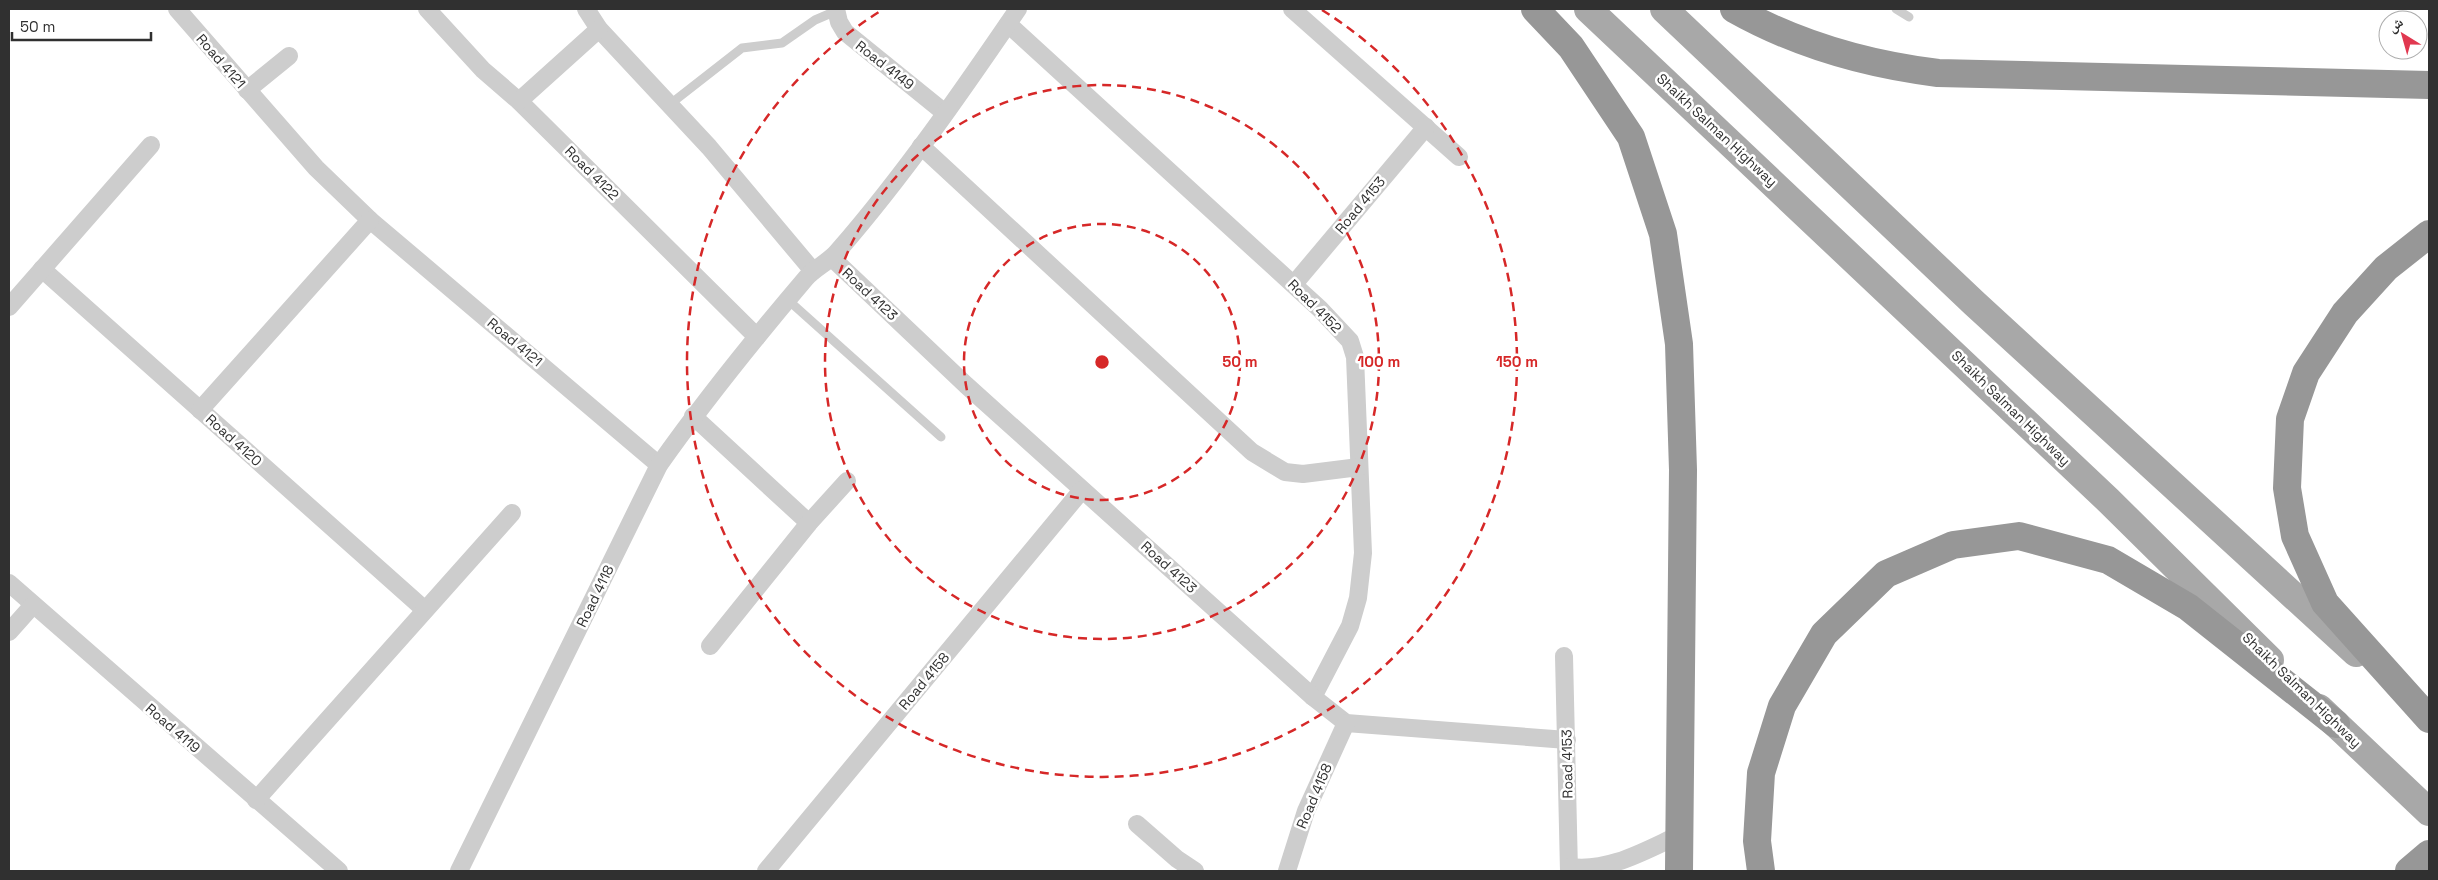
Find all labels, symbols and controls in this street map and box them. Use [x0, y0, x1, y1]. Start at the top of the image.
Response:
scale bar [12, 10, 151, 42]
north arrow [2378, 10, 2428, 60]
text: ش [2384, 13, 2407, 36]
text: 50 m [20, 17, 55, 36]
street label: Road 4121 [192, 30, 250, 92]
street label: Road 4149 [852, 36, 918, 94]
street label: Shaikh Salman Highway [1653, 69, 1781, 191]
street label: Road 4122 [561, 142, 623, 204]
street label: Road 4153 [1331, 173, 1389, 237]
street label: Road 4123 [839, 264, 901, 324]
street label: Road 4152 [1284, 275, 1346, 337]
street label: Road 4121 [484, 314, 546, 370]
street label: Shaikh Salman Highway [1948, 347, 2074, 469]
text: 50 m [1222, 352, 1258, 371]
text: 100 m [1358, 352, 1400, 371]
text: 150 m [1496, 352, 1538, 371]
centre of rings [1093, 353, 1111, 371]
street label: Road 4120 [202, 410, 266, 470]
street label: Road 4123 [1137, 537, 1201, 597]
street label: Road 4118 [572, 562, 618, 630]
street label: Shaikh Salman Highway [2239, 629, 2365, 751]
street label: Road 4158 [895, 648, 953, 713]
street label: Road 4119 [142, 699, 204, 757]
street label: Road 4153 [1557, 729, 1577, 799]
street label: Road 4158 [1292, 760, 1336, 831]

